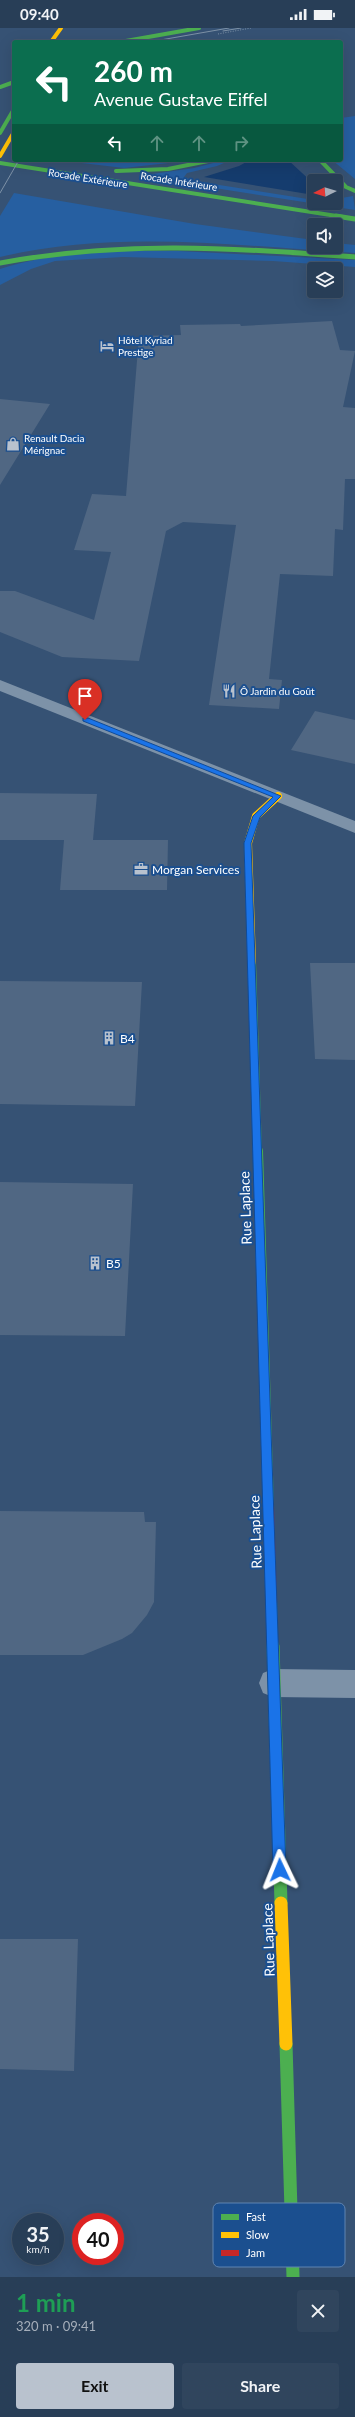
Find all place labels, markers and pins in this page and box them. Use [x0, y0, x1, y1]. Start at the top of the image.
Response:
place label: Hôtel Kyriad Prestige [118, 334, 173, 358]
hotel icon: Hôtel Kyriad Prestige [99, 338, 115, 354]
place label: Renault Dacia Mérignac [24, 432, 84, 456]
shop icon: Renault Dacia Mérignac [5, 436, 21, 452]
pin [68, 679, 102, 720]
restaurant icon: Ô Jardin du Goût [221, 683, 237, 699]
place label: Ô Jardin du Goût [240, 685, 315, 697]
office icon: Morgan Services [133, 861, 149, 877]
place label: Morgan Services [152, 862, 239, 877]
building icon: B4 [101, 1030, 117, 1046]
place label: B4 [120, 1031, 135, 1046]
building icon: B5 [87, 1255, 103, 1271]
place label: B5 [106, 1256, 121, 1271]

